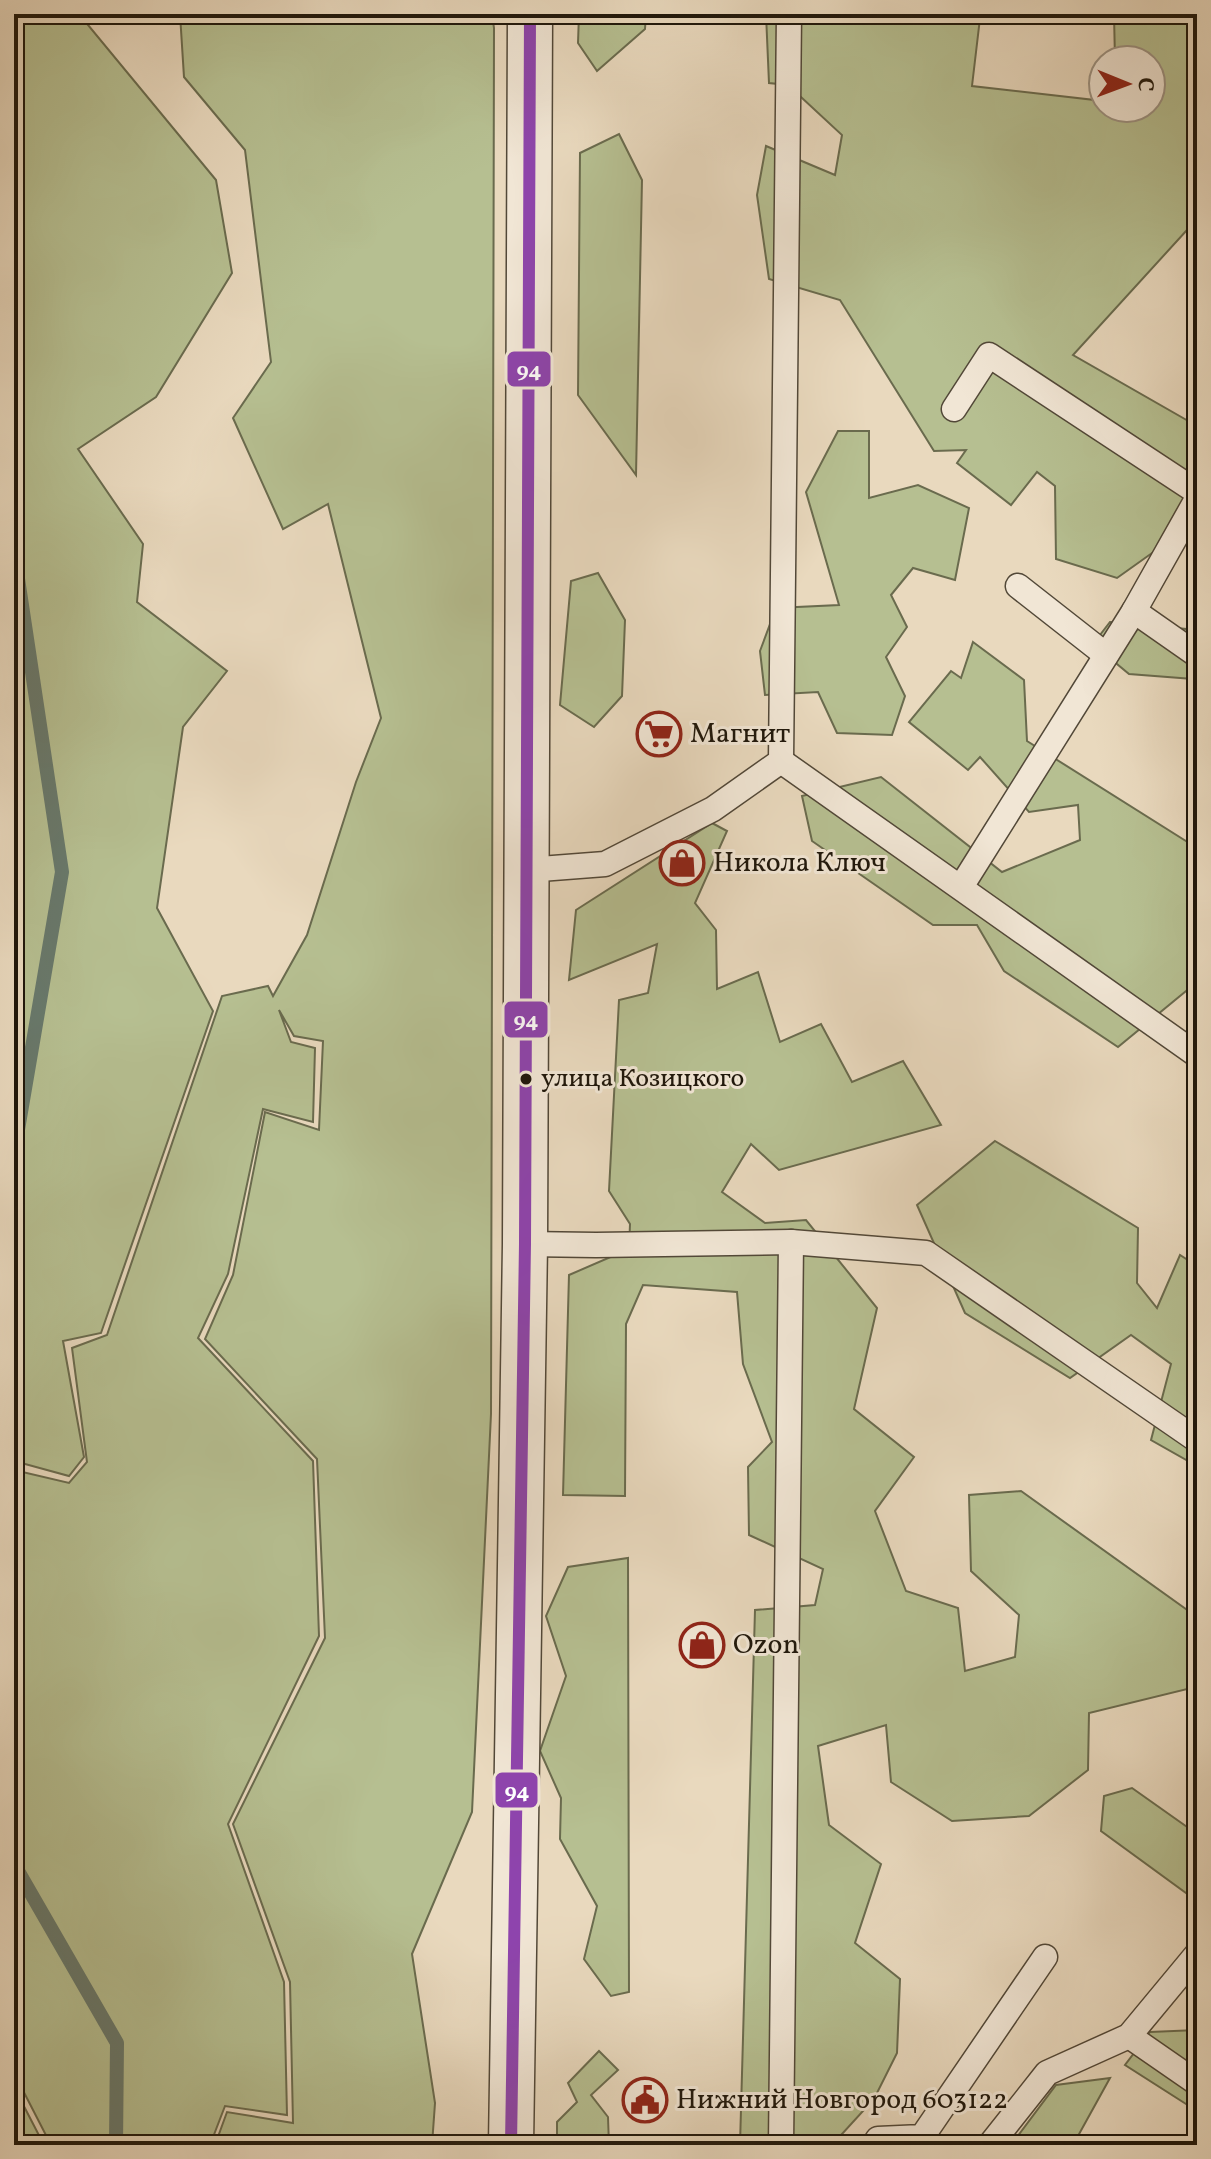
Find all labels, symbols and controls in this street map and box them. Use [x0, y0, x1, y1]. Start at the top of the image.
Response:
north arrow [1087, 44, 1167, 124]
text: С [1129, 77, 1160, 92]
line badge: 94 [506, 350, 552, 388]
text: 94 [516, 356, 542, 387]
supermarket icon: Магнит [635, 710, 683, 758]
place label: Магнит [690, 715, 790, 754]
shop icon: Никола Ключ [658, 839, 706, 887]
place label: Никола Ключ [713, 844, 886, 883]
line badge: 94 [503, 1000, 549, 1039]
text: 94 [513, 1006, 539, 1037]
place label: улица Козицкого [541, 1061, 744, 1097]
marker: улица Козицкого [518, 1071, 534, 1087]
shop icon: Ozon [678, 1621, 726, 1669]
place label: Ozon [733, 1626, 799, 1665]
line badge: 94 [494, 1771, 539, 1809]
text: 94 [504, 1777, 530, 1808]
public building icon: Нижний Новгород 603122 [621, 2076, 669, 2124]
place label: Нижний Новгород 603122 [676, 2081, 1008, 2120]

